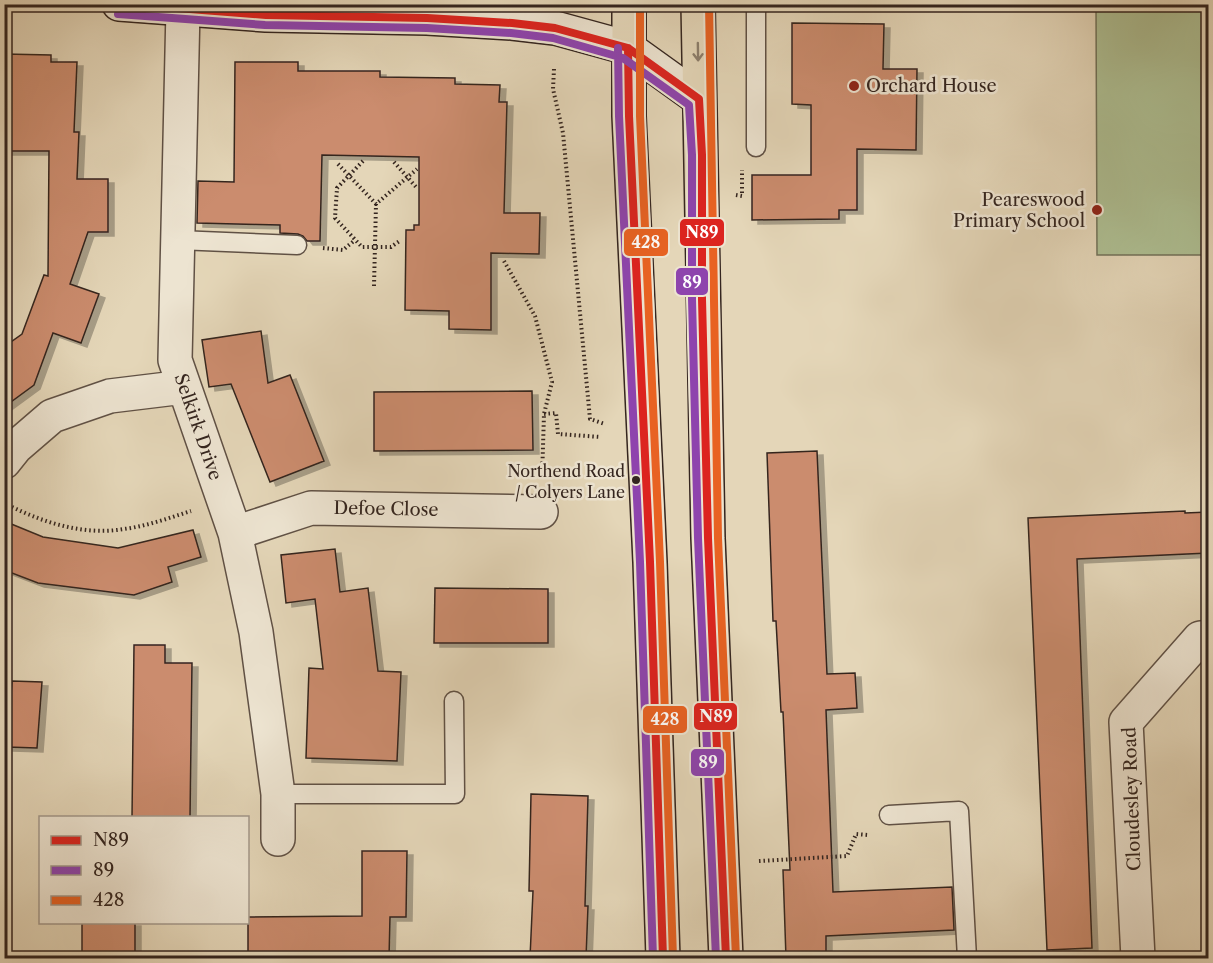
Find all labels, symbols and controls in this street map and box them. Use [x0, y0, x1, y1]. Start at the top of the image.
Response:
one-way arrow [692, 41, 704, 61]
place label: Orchard House [866, 75, 997, 97]
marker: Orchard House [847, 79, 861, 93]
place label: Peareswood Primary School [953, 189, 1085, 232]
marker: Peareswood Primary School [1090, 203, 1104, 217]
line badge: N89 [679, 218, 725, 247]
text: N89 [685, 222, 719, 242]
line badge: 428 [623, 228, 669, 257]
text: 428 [632, 232, 661, 252]
line badge: 89 [675, 267, 709, 296]
text: 89 [682, 272, 702, 292]
street label: Selkirk Drive [169, 371, 227, 483]
place label: Northend Road / Colyers Lane [507, 461, 625, 502]
marker: Northend Road / Colyers Lane [630, 474, 642, 486]
street label: Defoe Close [333, 497, 439, 521]
line badge: N89 [693, 702, 738, 731]
line badge: 428 [642, 705, 688, 734]
text: N89 [699, 706, 733, 726]
text: 428 [651, 709, 680, 729]
street label: Cloudesley Road [1118, 727, 1146, 871]
line badge: 89 [690, 748, 725, 777]
text: 89 [698, 752, 718, 772]
legend [39, 816, 249, 924]
text: N89 [93, 829, 129, 851]
text: 89 [93, 859, 114, 881]
text: 428 [93, 889, 124, 911]

